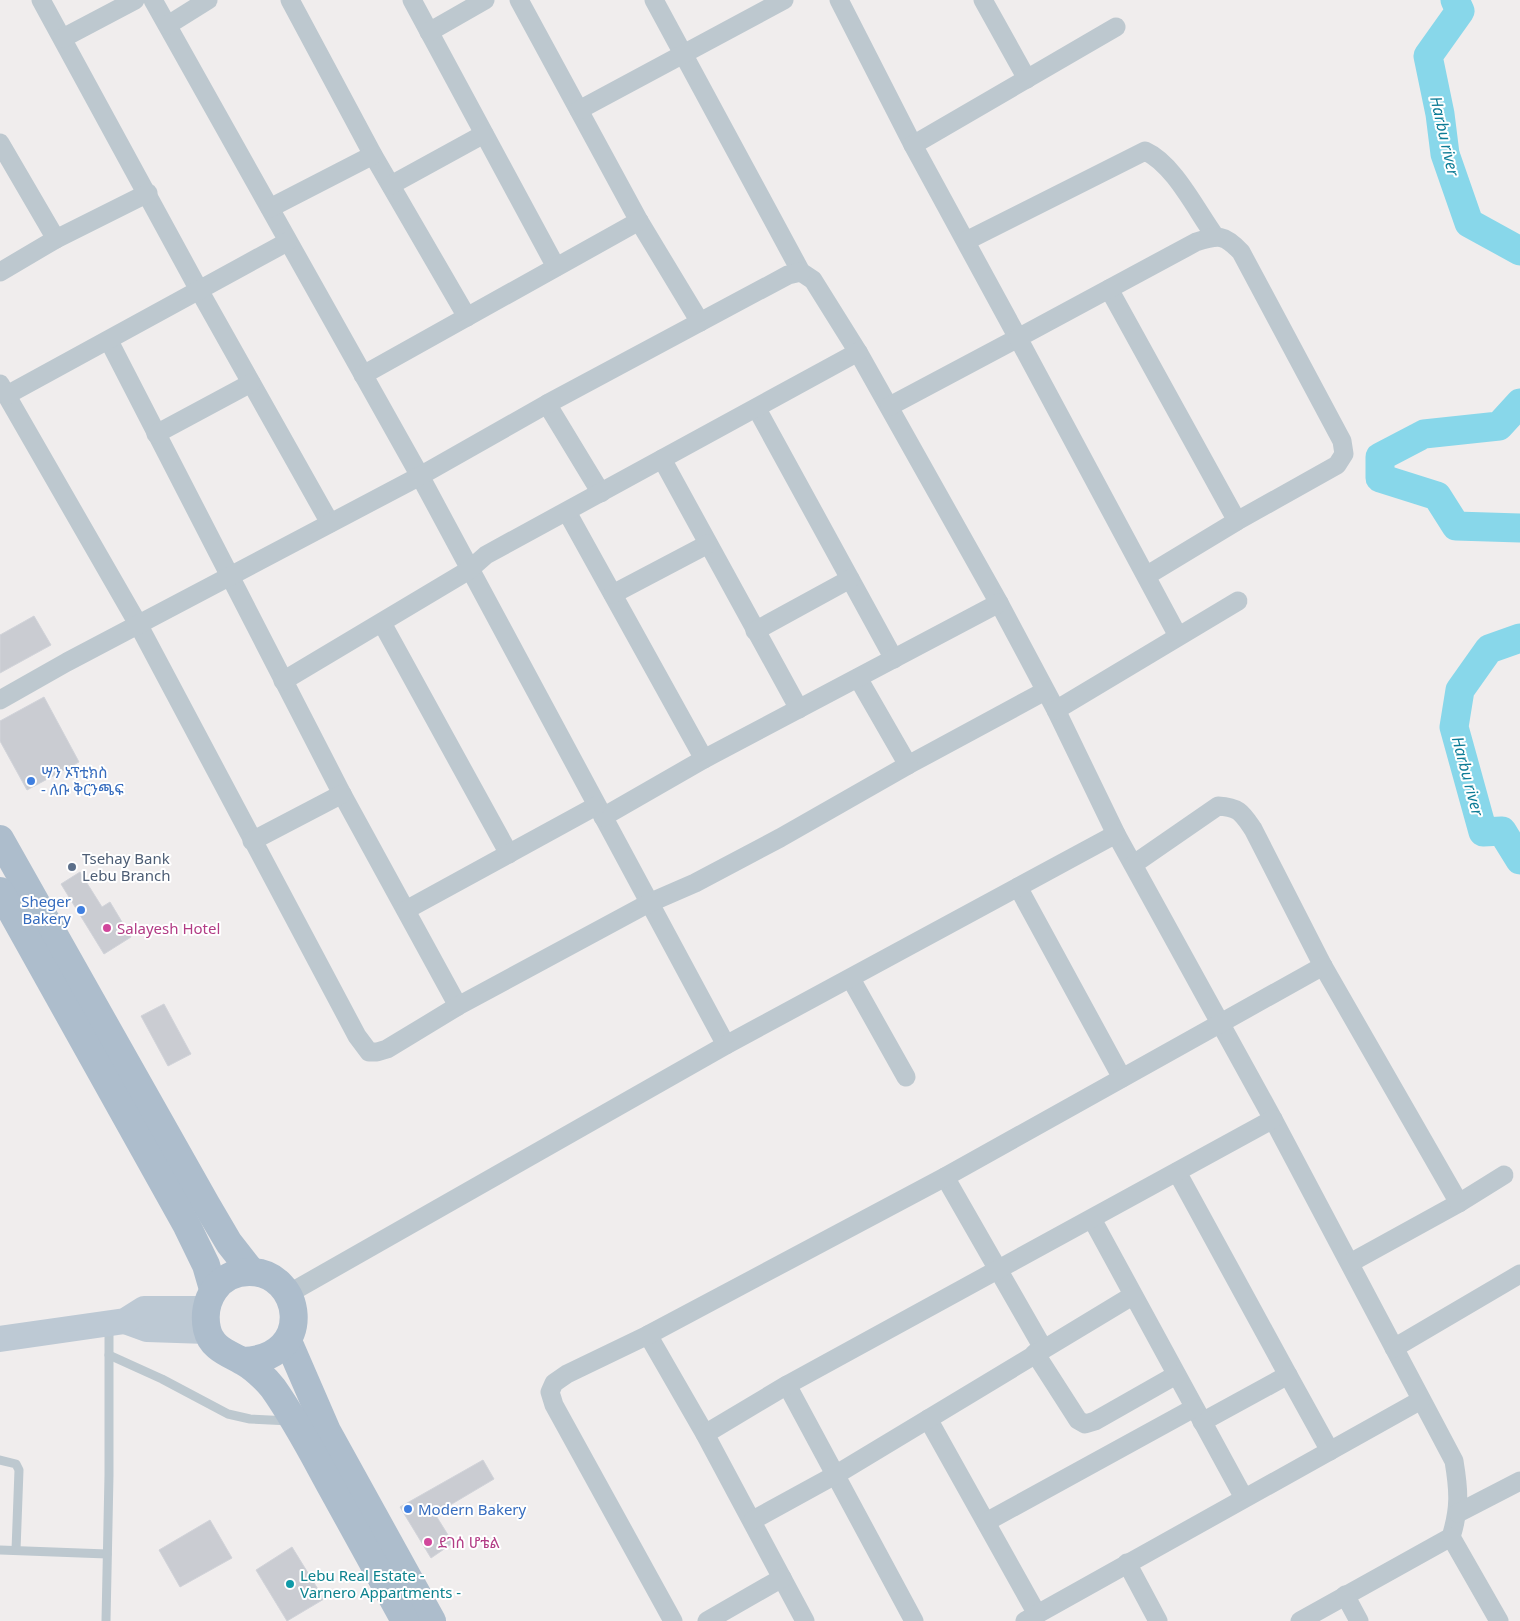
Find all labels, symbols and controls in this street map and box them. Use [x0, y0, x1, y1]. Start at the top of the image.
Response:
water label: Harbu river [1425, 94, 1465, 179]
water label: Harbu river [1447, 734, 1489, 819]
place label: ሣን ኦፕቲክስ - ለቡ ቅርንጫፍ [41, 762, 124, 799]
marker: ሣን ኦፕቲክስ - ለቡ ቅርንጫፍ [25, 775, 37, 787]
place label: Tsehay Bank Lebu Branch [82, 848, 171, 885]
marker: Tsehay Bank Lebu Branch [66, 861, 78, 873]
place label: Sheger Bakery [21, 891, 71, 928]
marker: Sheger Bakery [75, 904, 87, 916]
place label: Salayesh Hotel [117, 918, 220, 938]
marker: Salayesh Hotel [101, 922, 113, 934]
place label: Modern Bakery [418, 1499, 527, 1519]
marker: Modern Bakery [402, 1503, 414, 1515]
place label: ደገሰ ሆቴል [438, 1532, 500, 1552]
marker: ደገሰ ሆቴል [422, 1536, 434, 1548]
place label: Lebu Real Estate - Varnero Appartments - [300, 1565, 461, 1602]
marker: Lebu Real Estate - Varnero Appartments - [284, 1578, 296, 1590]

